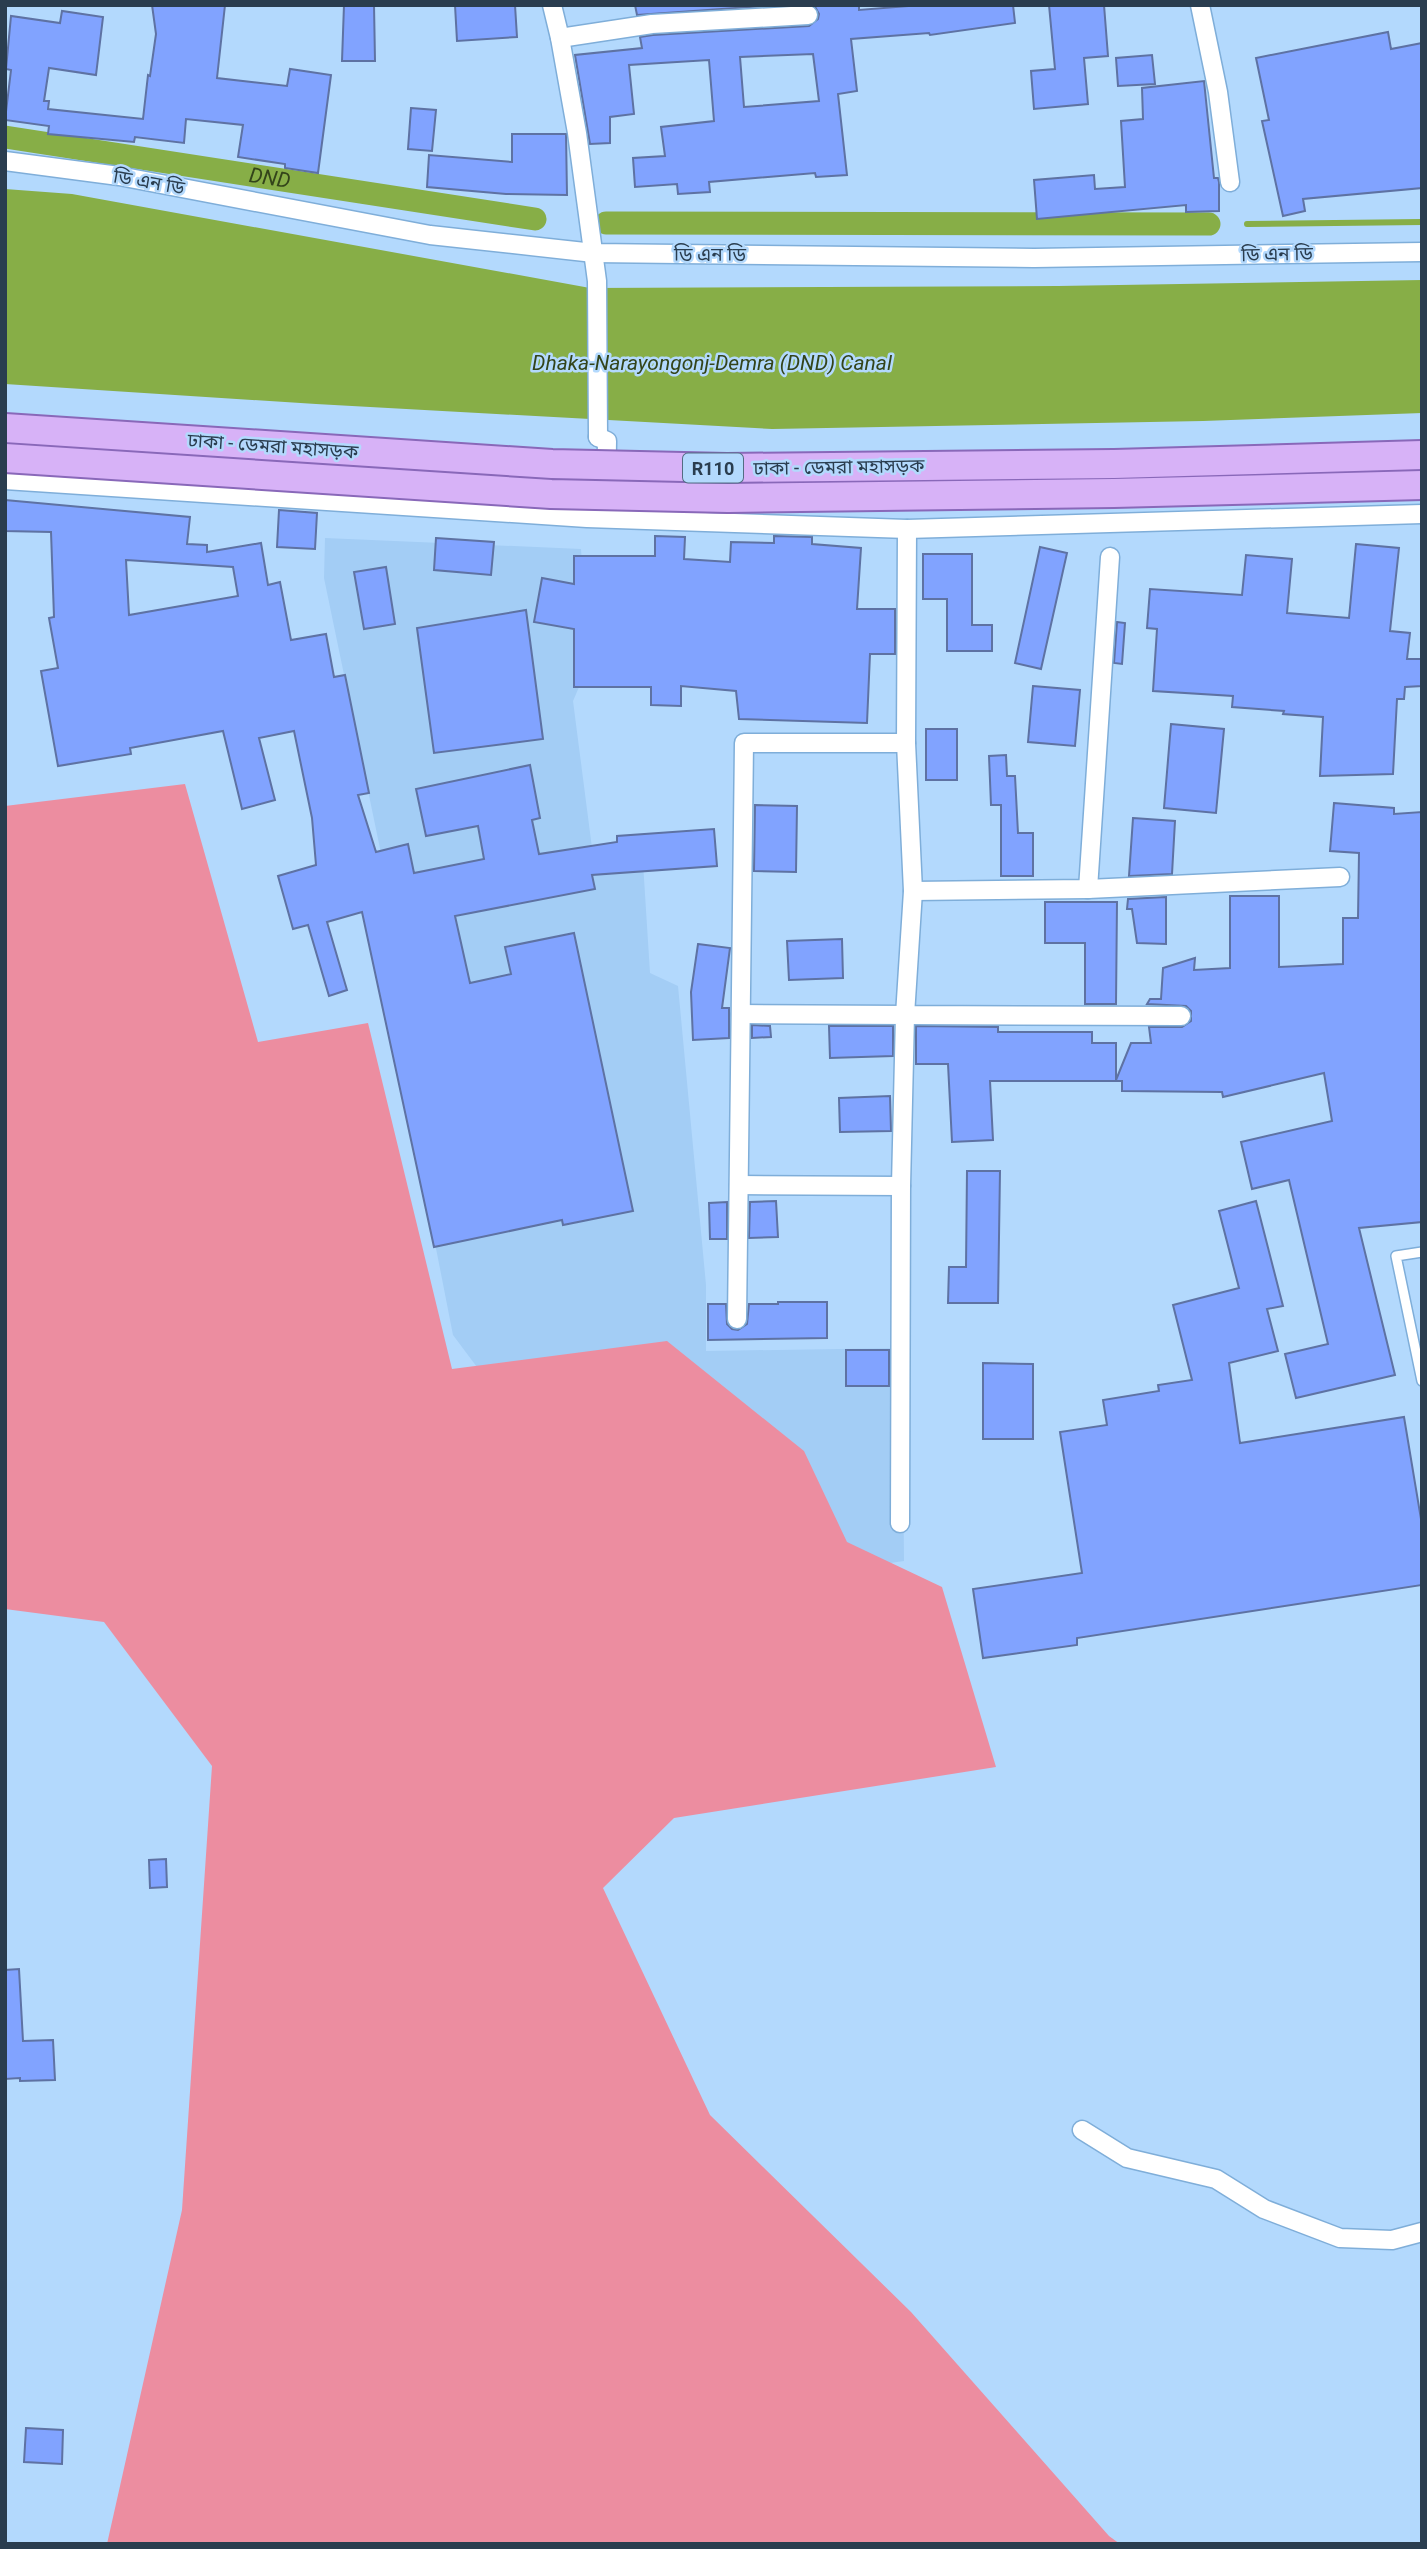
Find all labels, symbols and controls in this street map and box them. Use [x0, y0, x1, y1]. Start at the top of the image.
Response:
water label: DND [248, 163, 292, 193]
street label: ডি এন ডি [111, 164, 187, 200]
street label: ডি এন ডি [1240, 242, 1314, 266]
street label: ডি এন ডি [673, 243, 746, 266]
water label: Dhaka-Narayongonj-Demra (DND) Canal [532, 351, 893, 375]
street label: ঢাকা - ডেমরা মহাসড়ক [186, 428, 360, 463]
road number: R110 [683, 454, 743, 482]
street label: ঢাকা - ডেমরা মহাসড়ক [752, 454, 925, 480]

